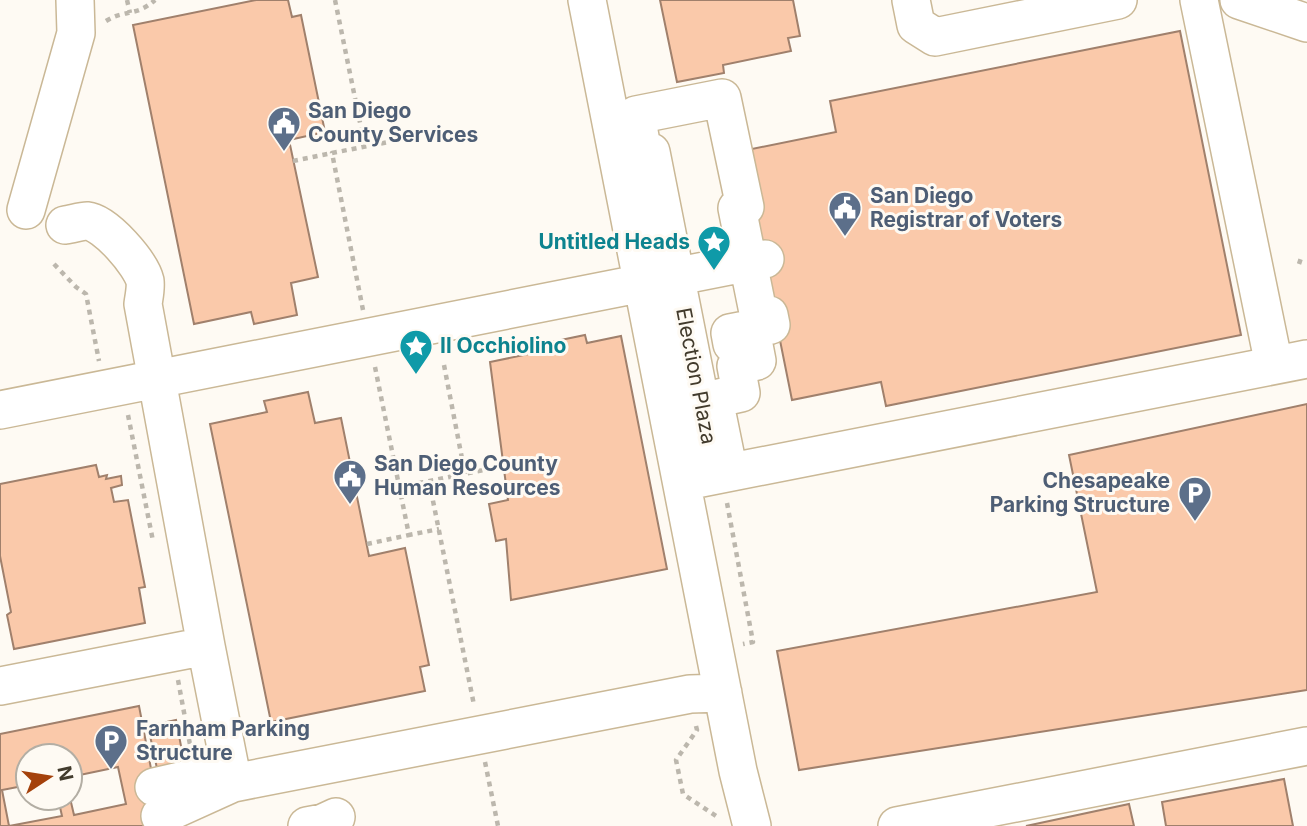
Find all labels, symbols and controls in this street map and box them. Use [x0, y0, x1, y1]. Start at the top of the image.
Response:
place label: San Diego County Services [308, 98, 478, 147]
public building icon: San Diego County Services [265, 104, 303, 153]
place label: San Diego Registrar of Voters [870, 183, 1062, 232]
public building icon: San Diego Registrar of Voters [826, 189, 864, 238]
place icon: Untitled Heads [695, 223, 733, 272]
place label: Untitled Heads [538, 229, 690, 254]
street label: Election Plaza [671, 306, 722, 446]
place icon: Il Occhiolino [397, 327, 435, 376]
place label: Il Occhiolino [440, 333, 567, 358]
place label: San Diego County Human Resources [374, 451, 561, 500]
public building icon: San Diego County Human Resources [331, 457, 369, 506]
place label: Chesapeake Parking Structure [990, 468, 1170, 517]
parking icon: Chesapeake Parking Structure [1176, 474, 1214, 523]
place label: Farnham Parking Structure [136, 716, 310, 765]
parking icon: Farnham Parking Structure [92, 722, 130, 771]
north arrow [14, 742, 84, 812]
text: N [52, 764, 78, 783]

